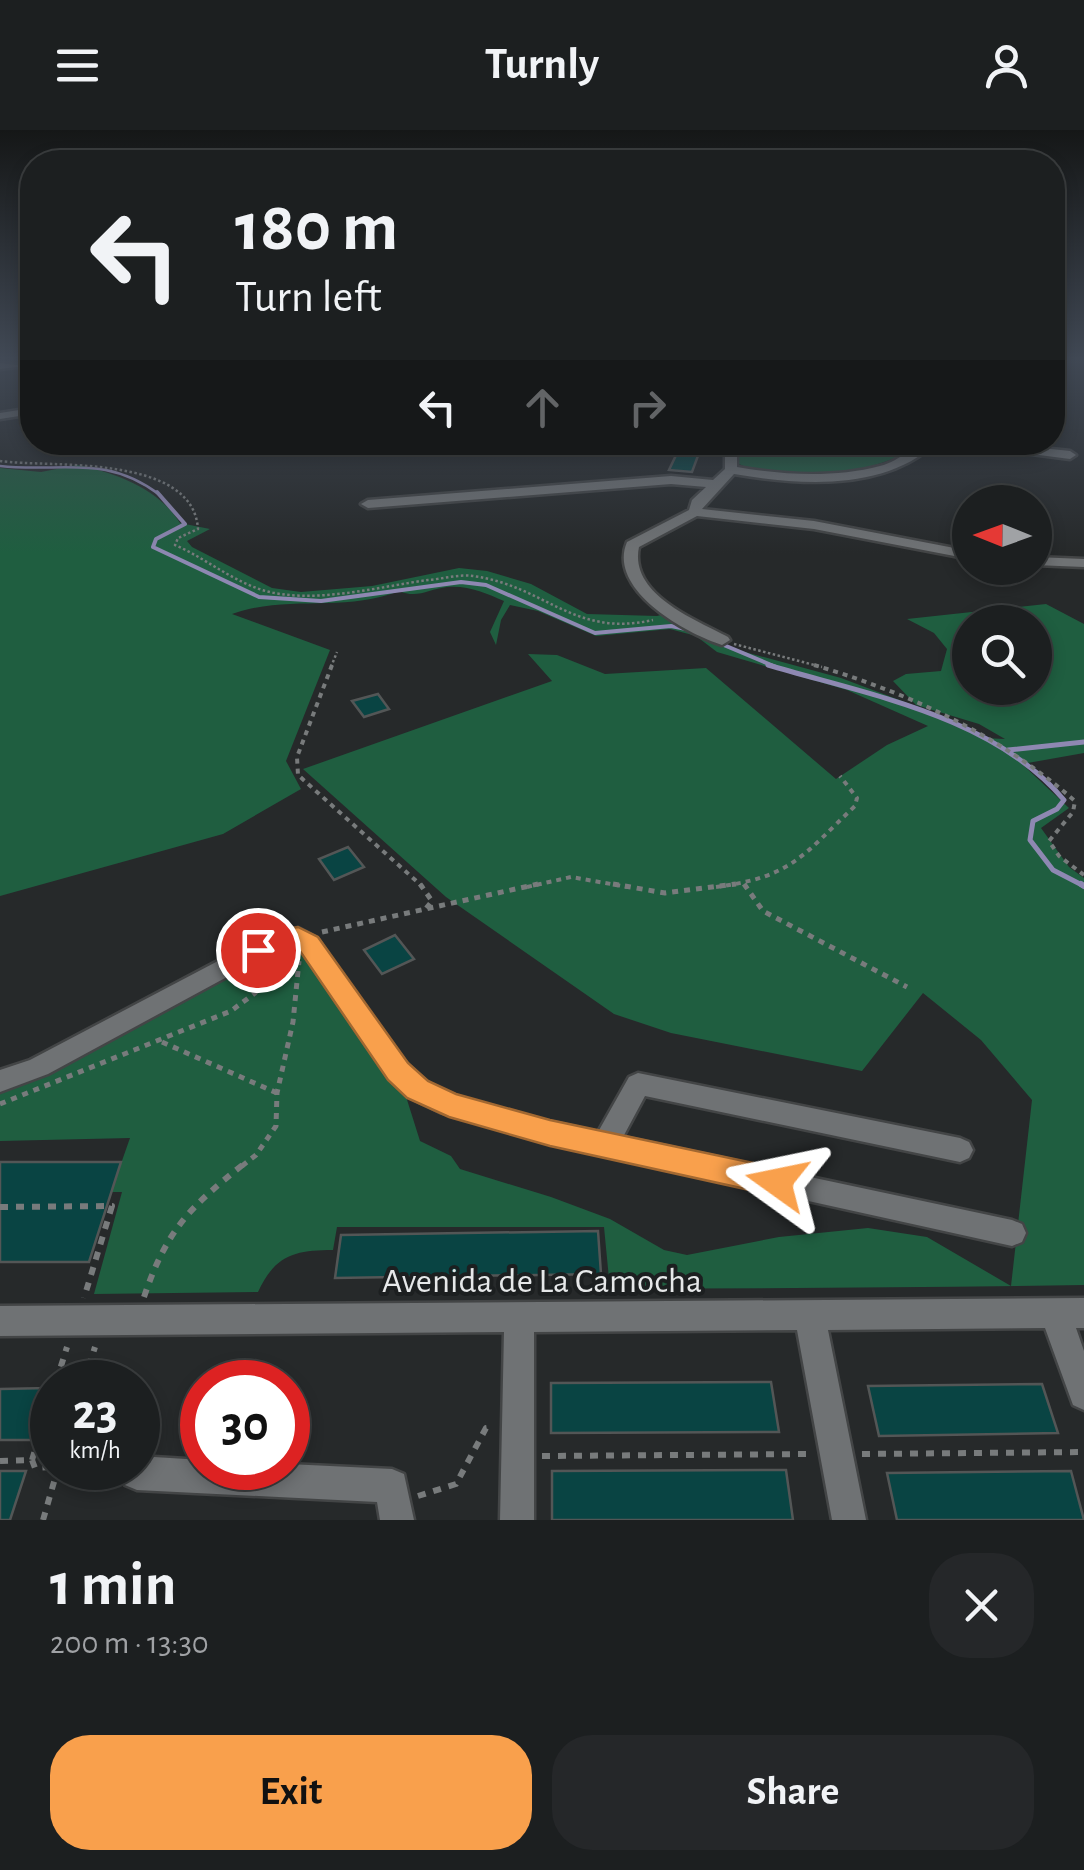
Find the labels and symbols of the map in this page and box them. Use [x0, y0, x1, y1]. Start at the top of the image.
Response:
north arrow [952, 485, 1052, 585]
pin [216, 908, 301, 993]
position arrow [725, 1130, 829, 1234]
street label: Avenida de La Camocha [382, 1264, 702, 1299]
speed limit sign: 30 [180, 1360, 310, 1490]

